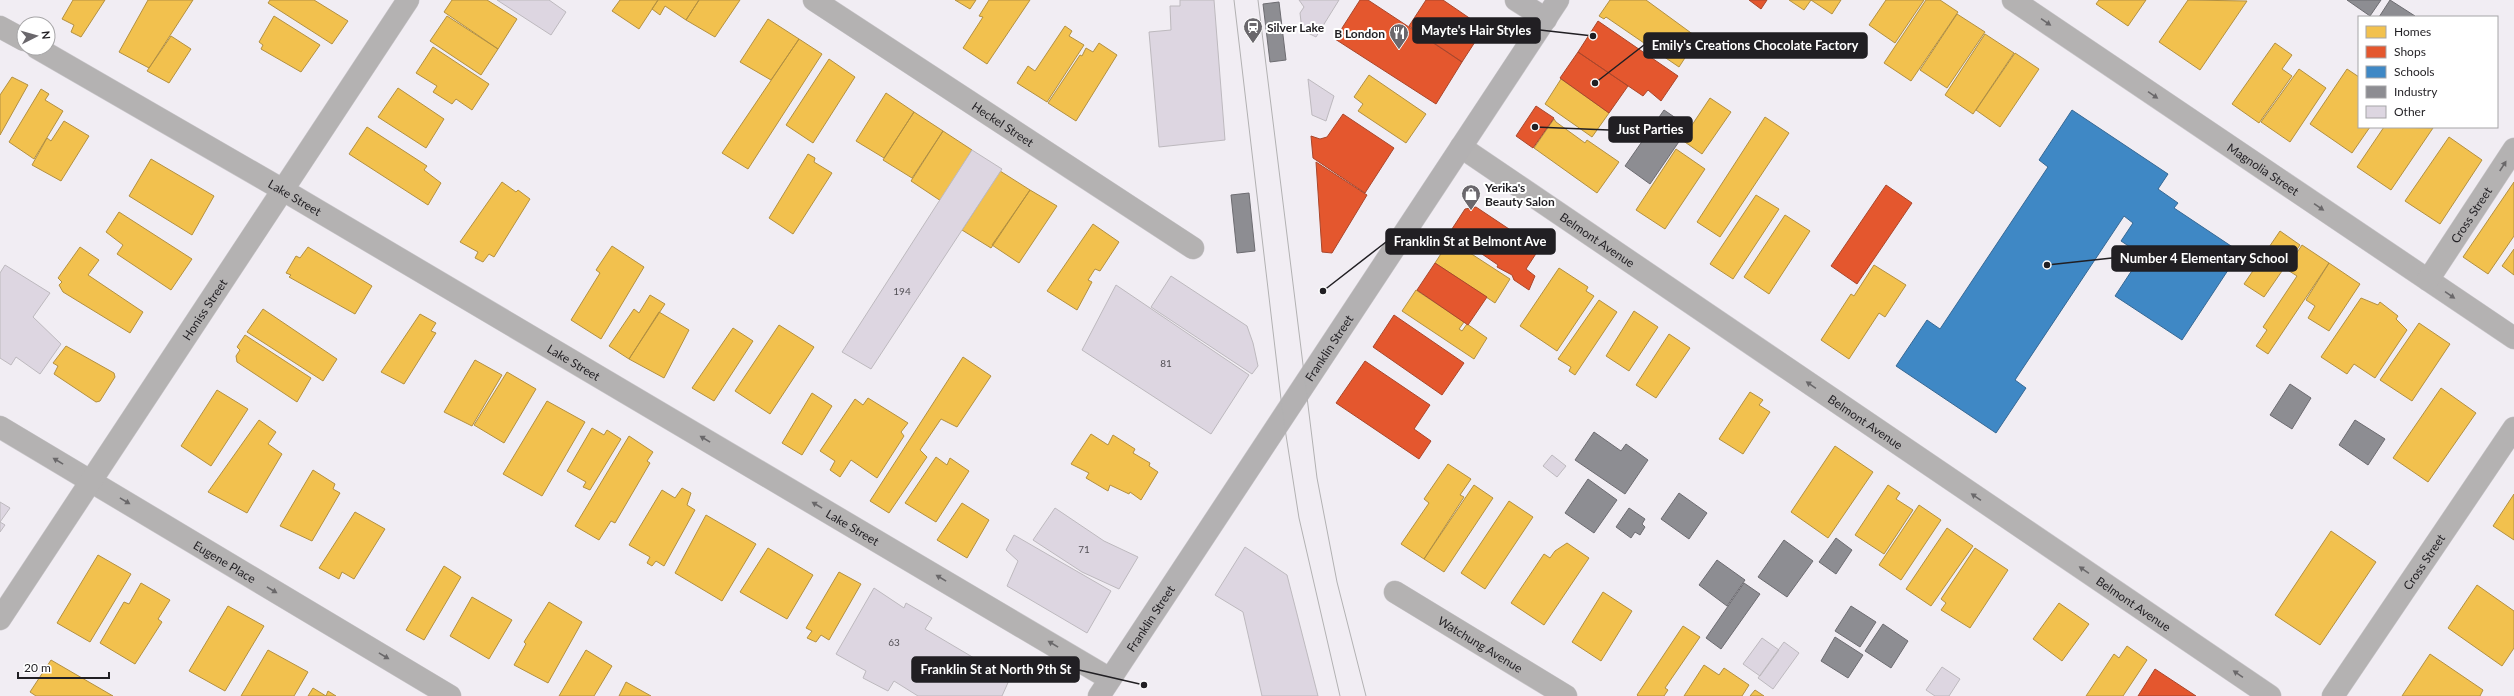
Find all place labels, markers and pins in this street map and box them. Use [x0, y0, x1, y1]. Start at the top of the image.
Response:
station icon: Silver Lake [1242, 16, 1264, 44]
callout: Mayte's Hair Styles [1413, 18, 1540, 43]
place label: Silver Lake [1267, 20, 1325, 35]
restaurant icon: B London [1388, 22, 1410, 50]
place label: B London [1334, 26, 1385, 41]
callout: Emily's Creations Chocolate Factory [1644, 33, 1867, 58]
callout: Just Parties [1609, 117, 1692, 142]
place label: Yerika's Beauty Salon [1484, 180, 1555, 209]
shop icon: Yerika's Beauty Salon [1460, 183, 1482, 211]
callout: Franklin St at Belmont Ave [1386, 229, 1555, 254]
callout: Number 4 Elementary School [2112, 246, 2297, 271]
callout: Franklin St at North 9th St [912, 657, 1079, 682]

